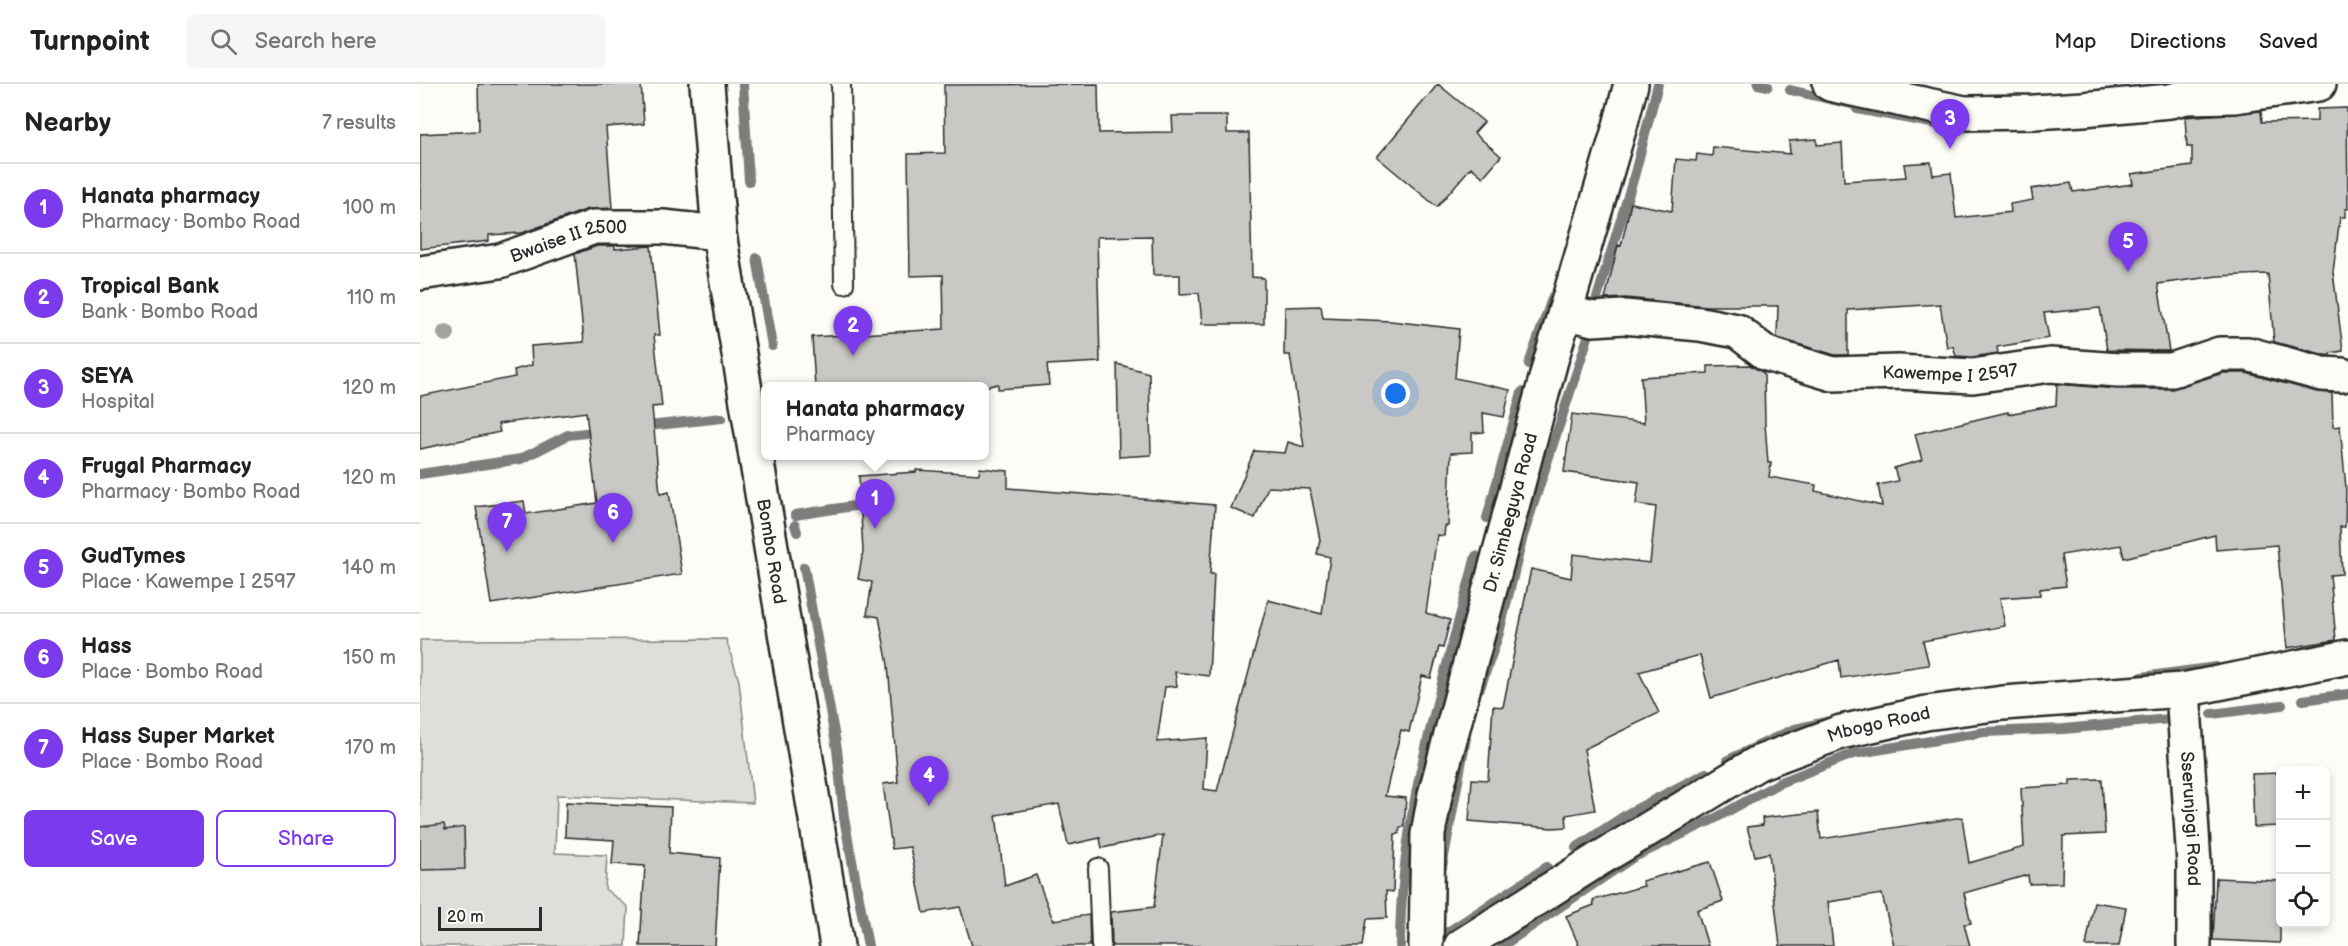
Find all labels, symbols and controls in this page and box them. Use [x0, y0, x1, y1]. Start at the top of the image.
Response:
search box [186, 14, 606, 68]
text: Turnpoint [30, 25, 150, 58]
icon: search [207, 25, 240, 58]
text: Search here [255, 28, 377, 55]
text: Map [2054, 29, 2097, 54]
text: Directions [2130, 29, 2226, 54]
text: Saved [2259, 29, 2318, 54]
pin: 3 [1930, 100, 1970, 149]
text: Nearby [24, 108, 111, 139]
text: 7 results [322, 111, 396, 135]
text: Hanata pharmacy [81, 183, 260, 210]
text: 1 [39, 196, 48, 220]
text: 100 m [343, 196, 396, 220]
text: Pharmacy · Bombo Road [81, 210, 300, 234]
street label: Bwaise II 2500 [507, 217, 627, 267]
pin: 5 [2108, 222, 2148, 272]
text: Tropical Bank [81, 273, 219, 300]
text: 2 [38, 286, 49, 310]
text: 110 m [347, 286, 396, 310]
text: Bank · Bombo Road [81, 300, 258, 324]
pin: 2 [834, 306, 872, 356]
street label: Kawempe I 2597 [1882, 360, 2019, 387]
text: SEYA [81, 363, 133, 390]
text: 3 [38, 376, 49, 400]
text: 120 m [343, 376, 396, 400]
your location [1381, 379, 1410, 408]
popup [761, 382, 989, 460]
text: Hospital [81, 390, 154, 414]
text: Hanata pharmacy [786, 396, 964, 423]
text: Pharmacy [786, 423, 875, 447]
street label: Dr. Simbeguya Road [1479, 431, 1542, 595]
text: Frugal Pharmacy [81, 453, 251, 480]
text: 4 [38, 466, 49, 490]
text: 120 m [343, 466, 396, 490]
text: Pharmacy · Bombo Road [81, 480, 300, 504]
pin: 1 [856, 480, 894, 529]
pin: 6 [594, 494, 632, 543]
street label: Bombo Road [752, 497, 790, 606]
pin: 7 [488, 502, 526, 552]
text: GudTymes [81, 543, 186, 570]
text: 5 [38, 556, 49, 580]
text: 140 m [342, 556, 396, 580]
text: Place · Kawempe I 2597 [81, 570, 296, 594]
text: Hass [81, 633, 132, 660]
text: 6 [37, 646, 50, 670]
text: 150 m [343, 646, 396, 670]
text: Place · Bombo Road [81, 660, 263, 684]
street label: Mbogo Road [1824, 702, 1932, 747]
text: Hass Super Market [81, 723, 275, 750]
text: 7 [38, 736, 49, 760]
text: 170 m [345, 736, 396, 760]
text: Place · Bombo Road [81, 750, 263, 774]
street label: Sserunjogi Road [2176, 751, 2204, 886]
pin: 4 [910, 756, 948, 806]
map controls [2276, 766, 2330, 928]
button: + [2276, 766, 2330, 820]
button: Save [24, 810, 204, 867]
button: Share [216, 810, 396, 867]
button: − [2276, 820, 2330, 874]
button: locate [2276, 874, 2330, 928]
scale bar [438, 904, 542, 932]
text: 20 m [447, 908, 483, 927]

